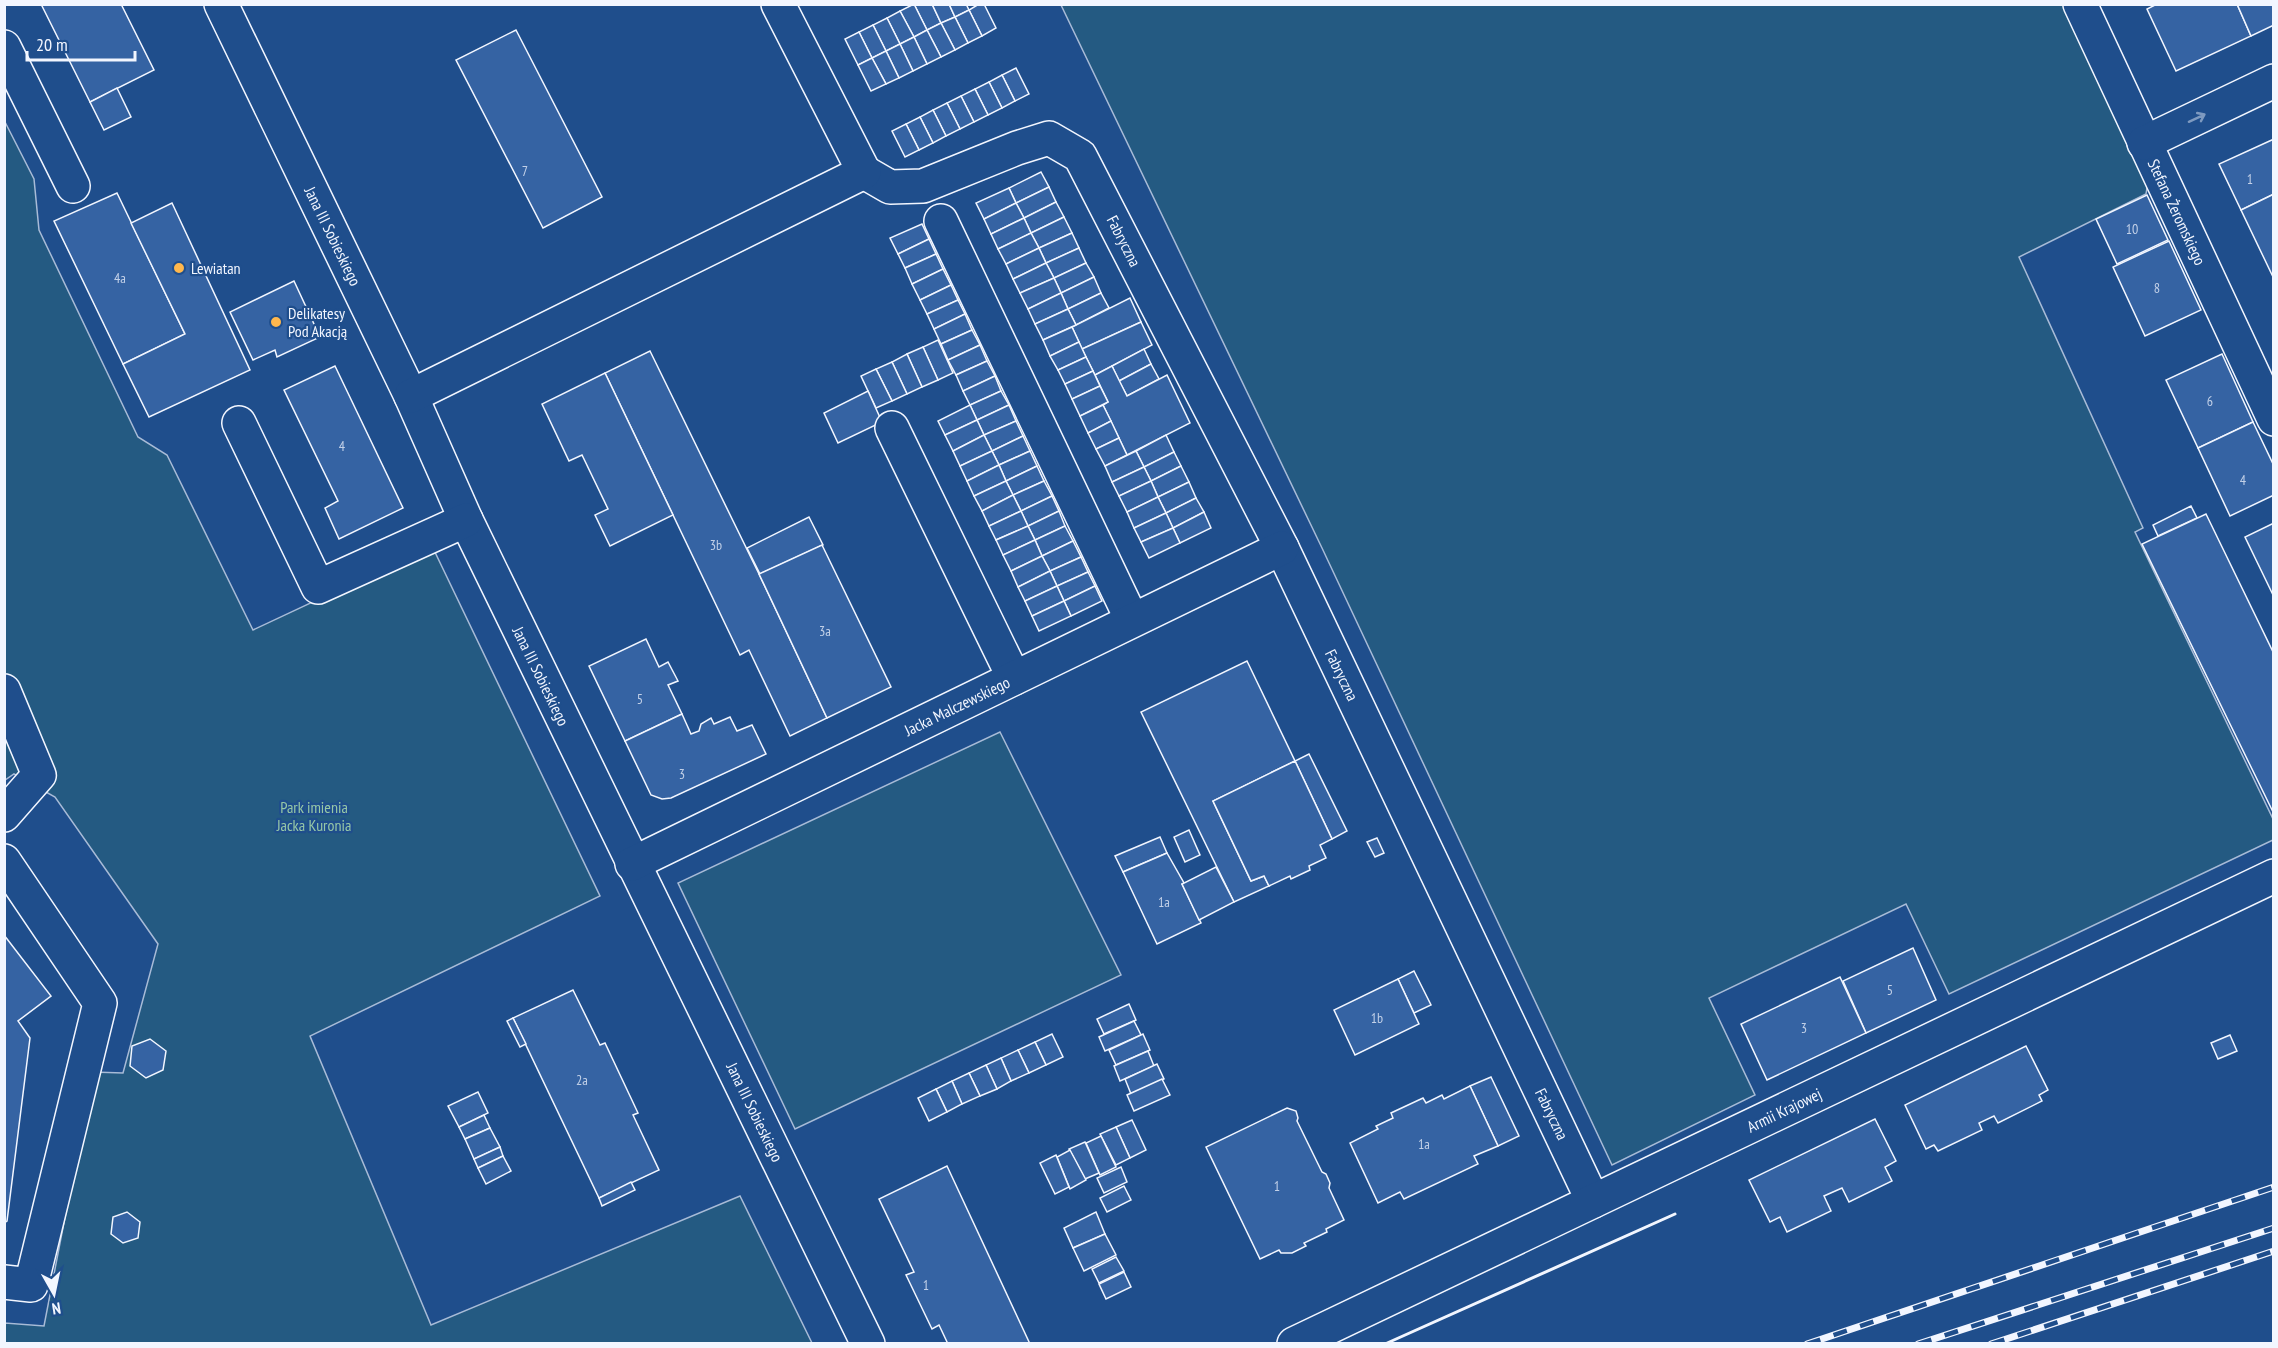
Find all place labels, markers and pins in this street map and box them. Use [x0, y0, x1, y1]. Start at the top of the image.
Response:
place label: Lewiatan [191, 258, 241, 278]
marker: Lewiatan [172, 261, 186, 275]
place label: Delikatesy Pod Akacją [288, 303, 347, 341]
marker: Delikatesy Pod Akacją [269, 315, 283, 329]

